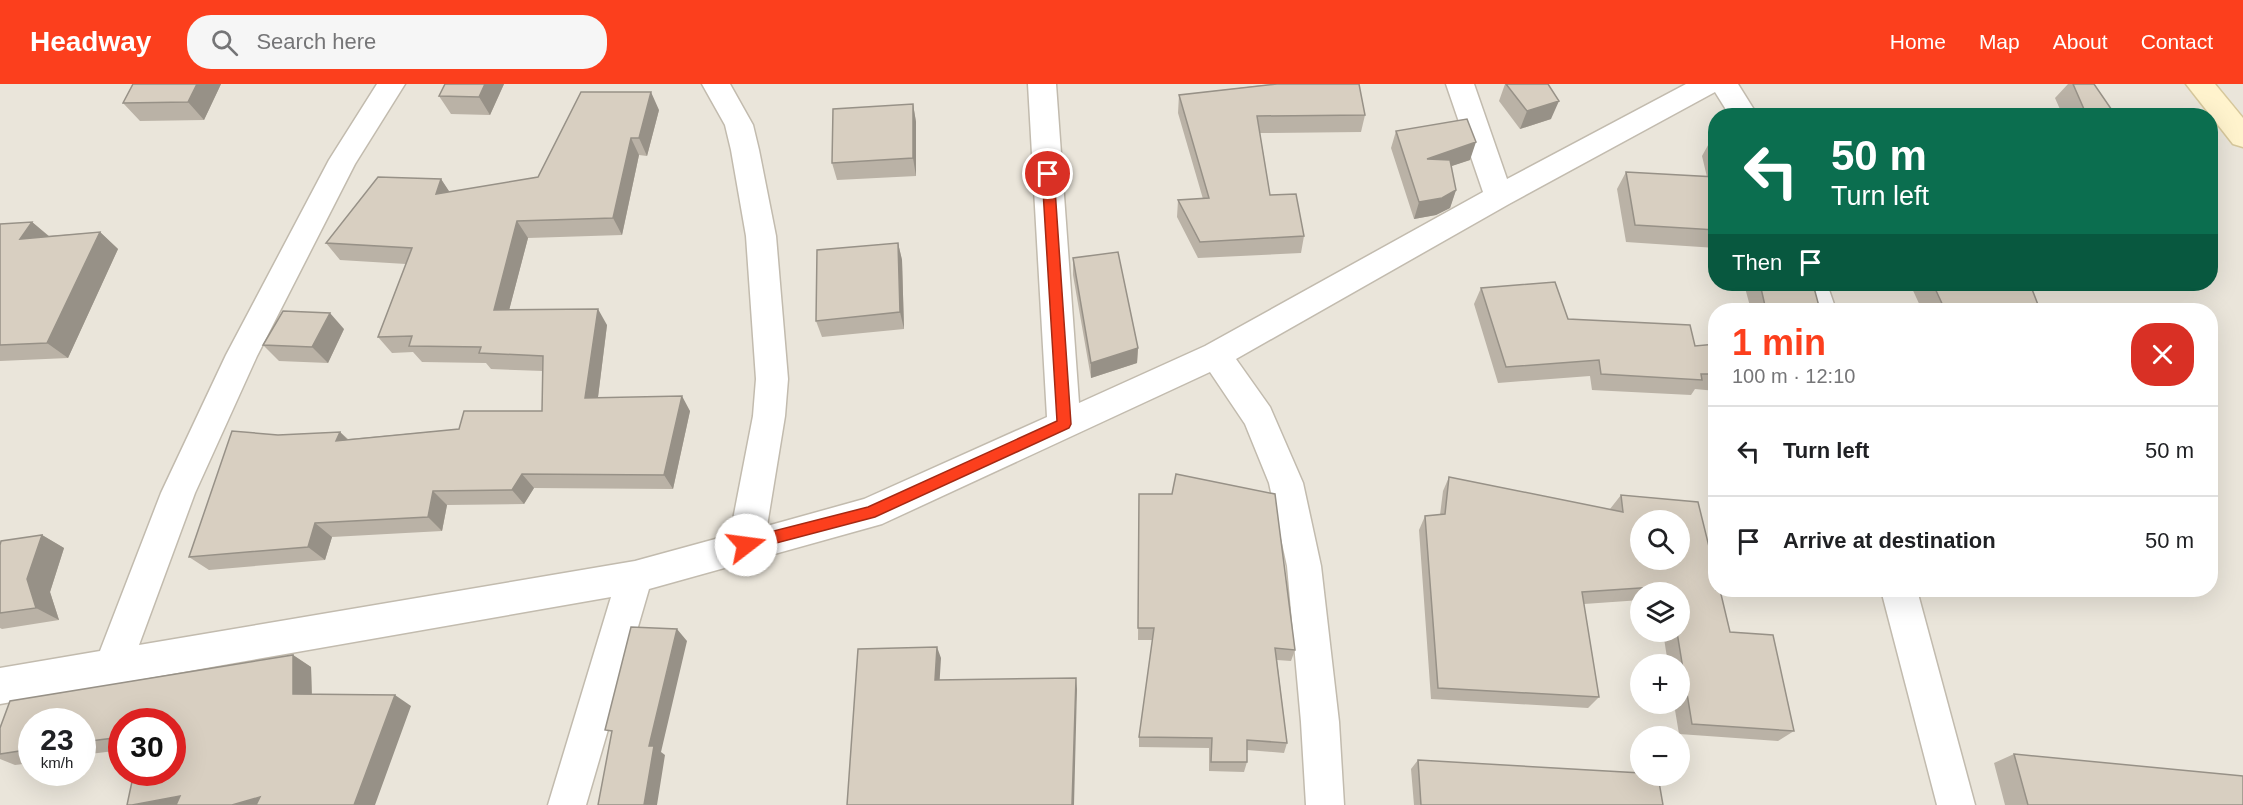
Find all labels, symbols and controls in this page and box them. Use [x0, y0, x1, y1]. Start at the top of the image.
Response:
search box [187, 15, 607, 69]
text: Headway [30, 26, 151, 57]
icon: search [208, 26, 241, 59]
text: Search here [256, 29, 376, 54]
text: Home [1890, 30, 1946, 53]
text: Map [1979, 30, 2020, 53]
text: About [2053, 30, 2108, 53]
text: Contact [2141, 30, 2213, 53]
icon: left [1732, 132, 1810, 210]
text: 50 m [1831, 132, 1927, 179]
pin [1022, 148, 1073, 199]
icon: arrive [1031, 157, 1064, 190]
text: Turn left [1831, 181, 1929, 211]
icon: arrive [1794, 246, 1827, 279]
text: Then [1732, 250, 1782, 275]
text: 1 min [1732, 322, 1826, 363]
button: close [2131, 323, 2194, 386]
text: 100 m · 12:10 [1732, 365, 1855, 387]
icon: left [1732, 435, 1765, 468]
text: Turn left [1783, 438, 1869, 463]
text: 50 m [2145, 438, 2194, 463]
map controls [1630, 510, 1690, 786]
button: search [1630, 510, 1690, 570]
position arrow [714, 513, 778, 577]
icon: arrive [1732, 525, 1765, 558]
text: Arrive at destination [1783, 528, 1996, 553]
text: 50 m [2145, 528, 2194, 553]
button: layers [1630, 582, 1690, 642]
button: + [1630, 654, 1690, 714]
speed limit sign: 30 [108, 708, 186, 786]
text: 23 [40, 723, 74, 756]
button: − [1630, 726, 1690, 786]
text: km/h [41, 754, 73, 771]

